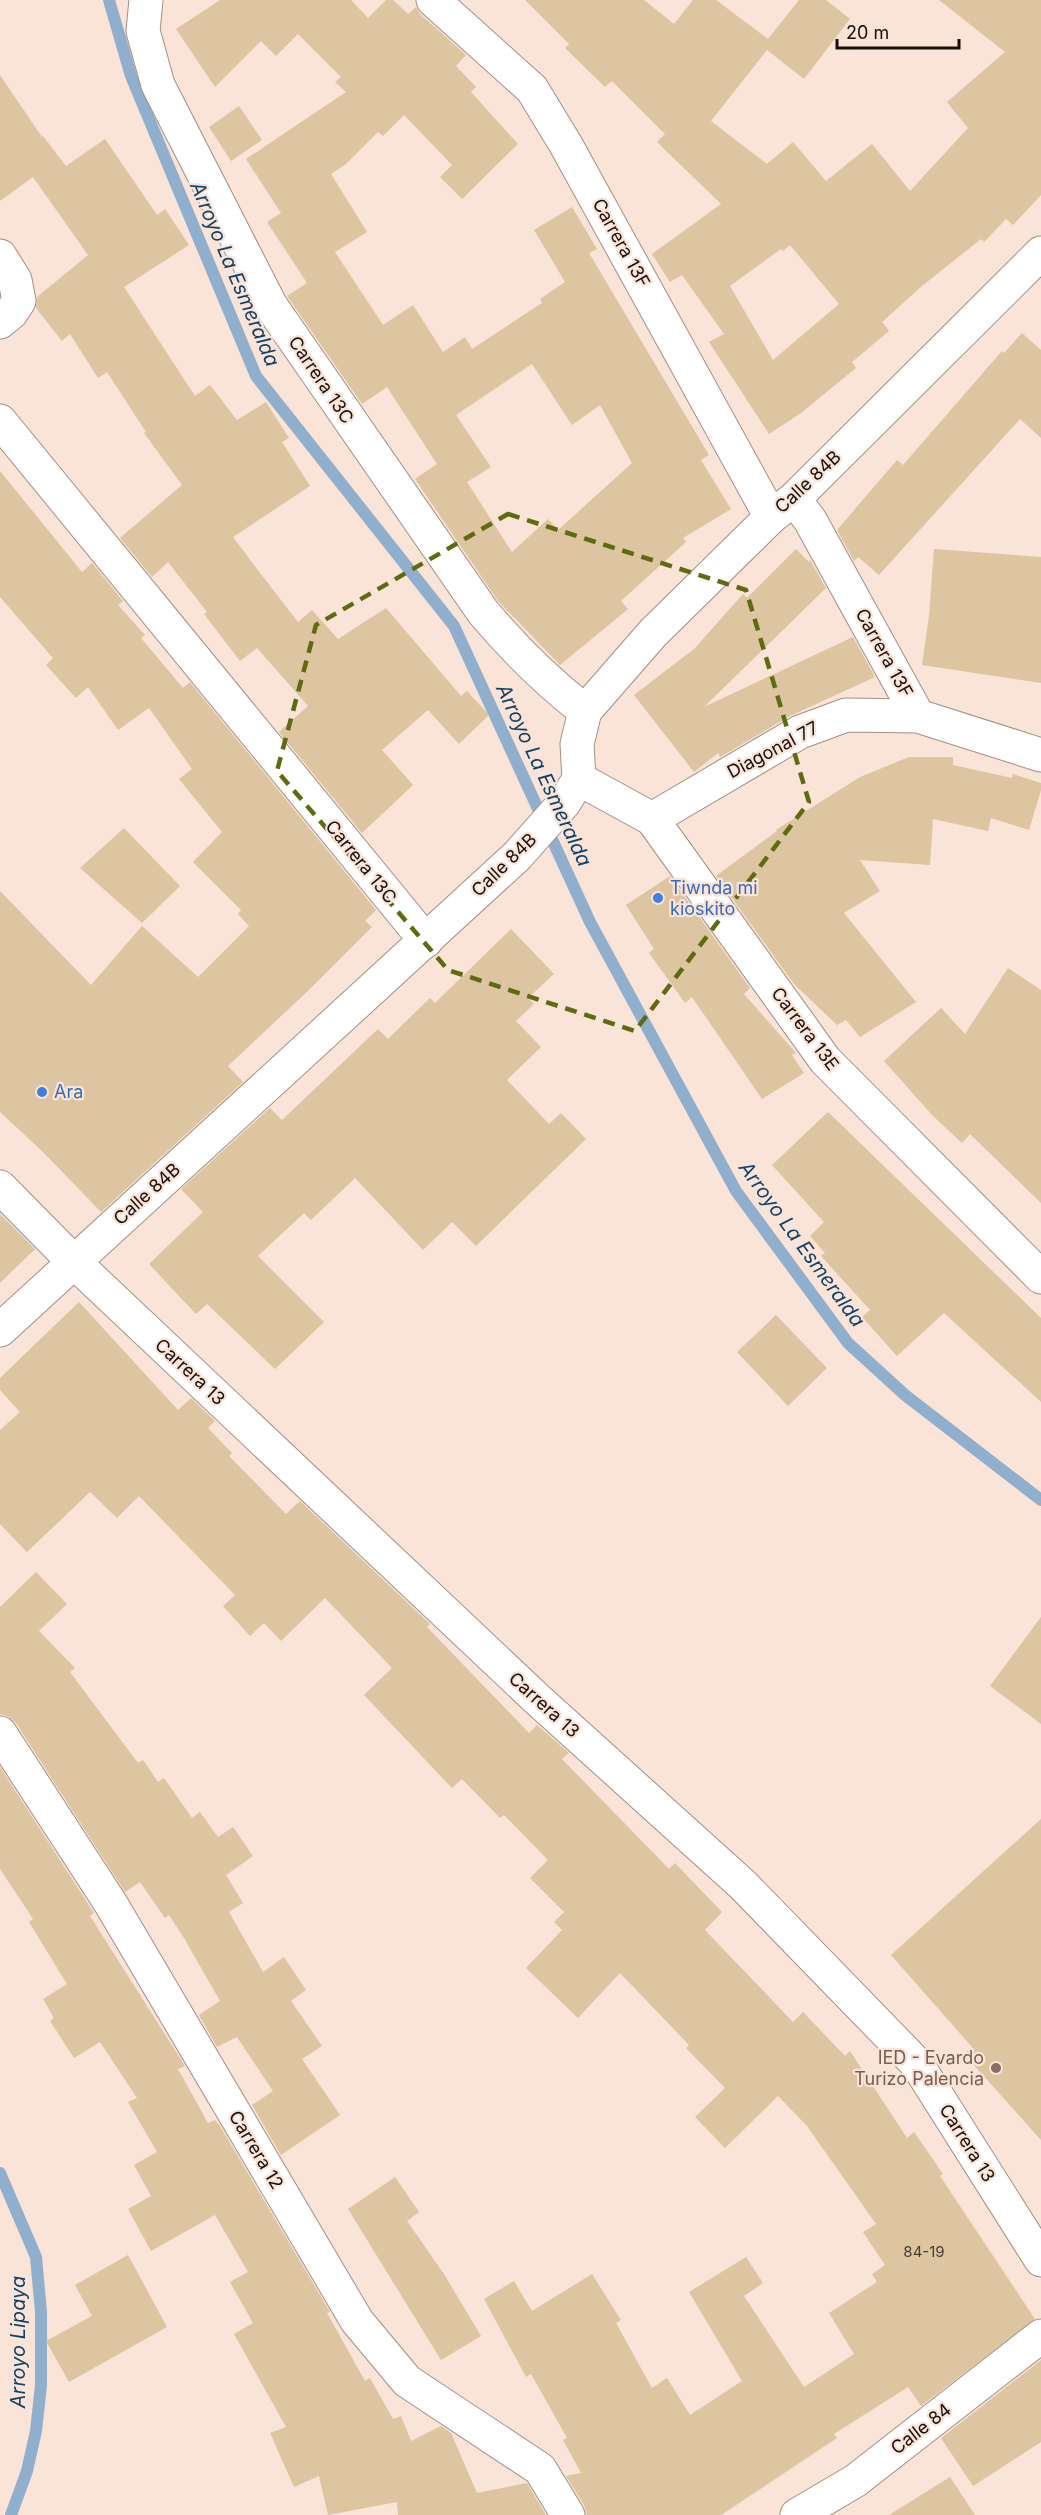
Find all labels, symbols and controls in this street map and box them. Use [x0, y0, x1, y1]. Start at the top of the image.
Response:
scale bar [837, 12, 958, 50]
text: 20 m [846, 22, 889, 43]
water label: Arroyo La Esmeralda [185, 177, 285, 370]
street label: Carrera 13F [588, 195, 654, 291]
street label: Carrera 13C [285, 332, 358, 427]
street label: Calle 84B [770, 446, 845, 517]
street label: Carrera 13F [851, 605, 917, 701]
water label: Arroyo La Esmeralda [491, 679, 597, 870]
street label: Diagonal 77 [724, 717, 822, 782]
street label: Carrera 13C [322, 816, 401, 907]
street label: Calle 84B [467, 829, 540, 901]
place label: Tiwnda mi kioskito [670, 877, 758, 919]
marker: Tiwnda mi kioskito [651, 891, 665, 905]
street label: Carrera 13E [767, 983, 843, 1074]
place label: Ara [54, 1081, 83, 1102]
marker: Ara [35, 1085, 49, 1099]
water label: Arroyo La Esmeralda [733, 1156, 870, 1331]
street label: Calle 84B [109, 1158, 184, 1229]
street label: Carrera 13 [151, 1334, 230, 1409]
street label: Carrera 13 [505, 1667, 584, 1742]
place label: IED - Evardo Turizo Palencia [854, 2047, 984, 2089]
marker: IED - Evardo Turizo Palencia [989, 2061, 1003, 2075]
street label: Carrera 13 [935, 2100, 1000, 2185]
street label: Carrera 12 [225, 2107, 288, 2193]
house number: 84-19 [903, 2242, 945, 2261]
water label: Arroyo Lipaya [6, 2276, 30, 2409]
street label: Calle 84 [887, 2399, 955, 2459]

